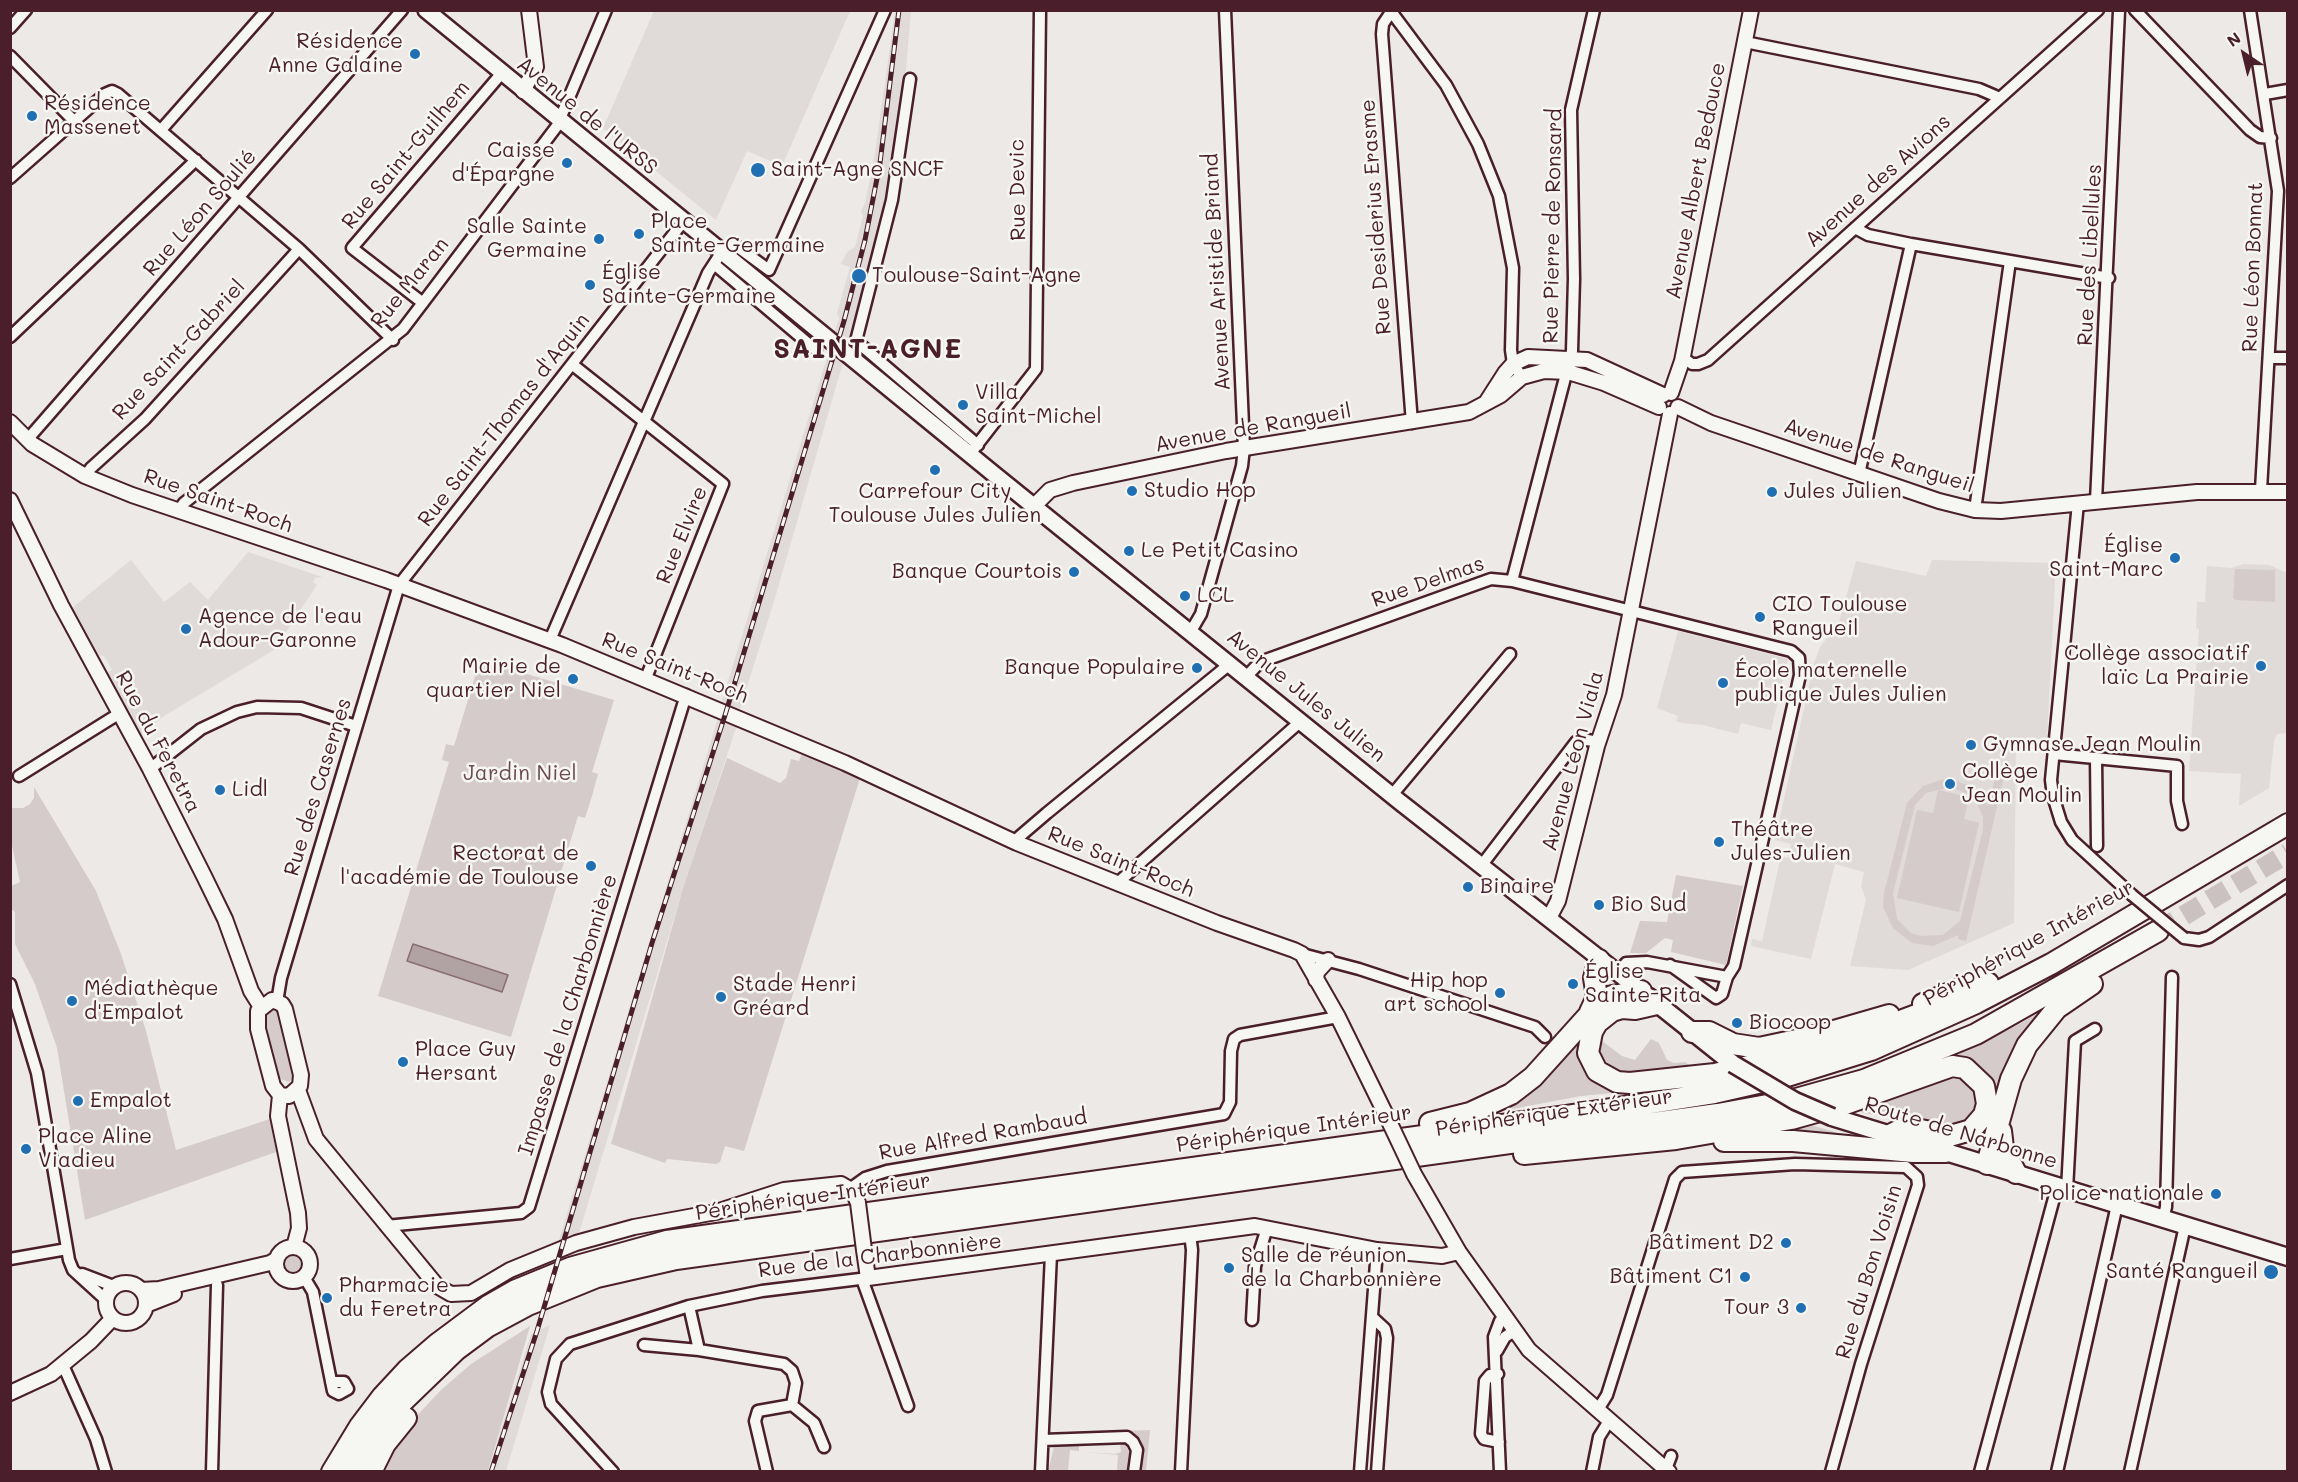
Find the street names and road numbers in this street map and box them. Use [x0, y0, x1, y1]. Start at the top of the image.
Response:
street label: Avenue de l'URSS [512, 52, 662, 180]
street label: Avenue Albert Bedouce [1661, 60, 1731, 302]
street label: Rue Saint-Guilhem [337, 76, 475, 234]
street label: Rue Desiderius Erasme [1355, 98, 1397, 336]
street label: Rue Pierre de Ronsard [1538, 108, 1568, 344]
street label: Avenue des Avions [1800, 109, 1956, 253]
street label: Rue Devic [1005, 139, 1031, 241]
street label: Rue Léon Soulié [138, 144, 262, 282]
street label: Avenue Aristide Briand [1198, 153, 1236, 391]
street label: Rue des Libellules [2073, 163, 2107, 347]
street label: Rue Léon Bonnat [2237, 181, 2269, 353]
street label: Rue Maran [366, 232, 454, 334]
street label: Rue Saint-Gabriel [107, 274, 251, 426]
street label: Rue Saint-Thomas d'Aquin [413, 308, 595, 532]
street label: Avenue de Rangueil [1153, 398, 1353, 458]
street label: Avenue de Rangueil [1780, 413, 1978, 499]
street label: Rue Saint-Roch [140, 464, 296, 538]
street label: Rue Elvire [651, 483, 713, 587]
street label: Rue Delmas [1368, 551, 1488, 613]
street label: Avenue Jules Julien [1222, 624, 1390, 768]
street label: Rue Saint-Roch [598, 627, 752, 709]
street label: Rue du Feretra [110, 667, 206, 817]
street label: Avenue Léon Viala [1537, 668, 1609, 854]
street label: Rue des Casernes [279, 695, 357, 879]
street label: Rue Saint-Roch [1044, 821, 1198, 903]
street label: Impasse de la Charbonnière [513, 871, 623, 1159]
street label: Périphérique Intérieur [1919, 874, 2139, 1012]
street label: Périphérique Extérieur [1434, 1084, 1674, 1142]
street label: Route de Narbonne [1861, 1092, 2061, 1174]
street label: Périphérique Intérieur [1175, 1100, 1413, 1158]
street label: Rue Alfred Rambaud [877, 1104, 1089, 1166]
street label: Périphérique Intérieur [694, 1168, 932, 1226]
street label: Rue du Bon Voisin [1831, 1182, 1907, 1362]
street label: Rue de la Charbonnière [757, 1229, 1003, 1283]

